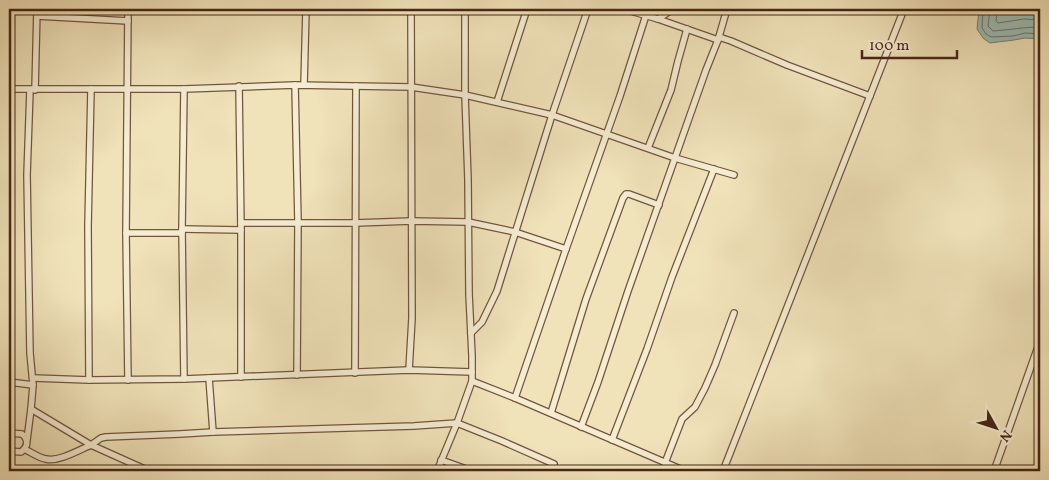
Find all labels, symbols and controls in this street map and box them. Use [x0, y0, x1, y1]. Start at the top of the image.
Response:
scale bar [862, 28, 956, 60]
text: 100 m [869, 36, 909, 57]
north arrow [972, 402, 1022, 452]
text: N [994, 425, 1015, 445]

